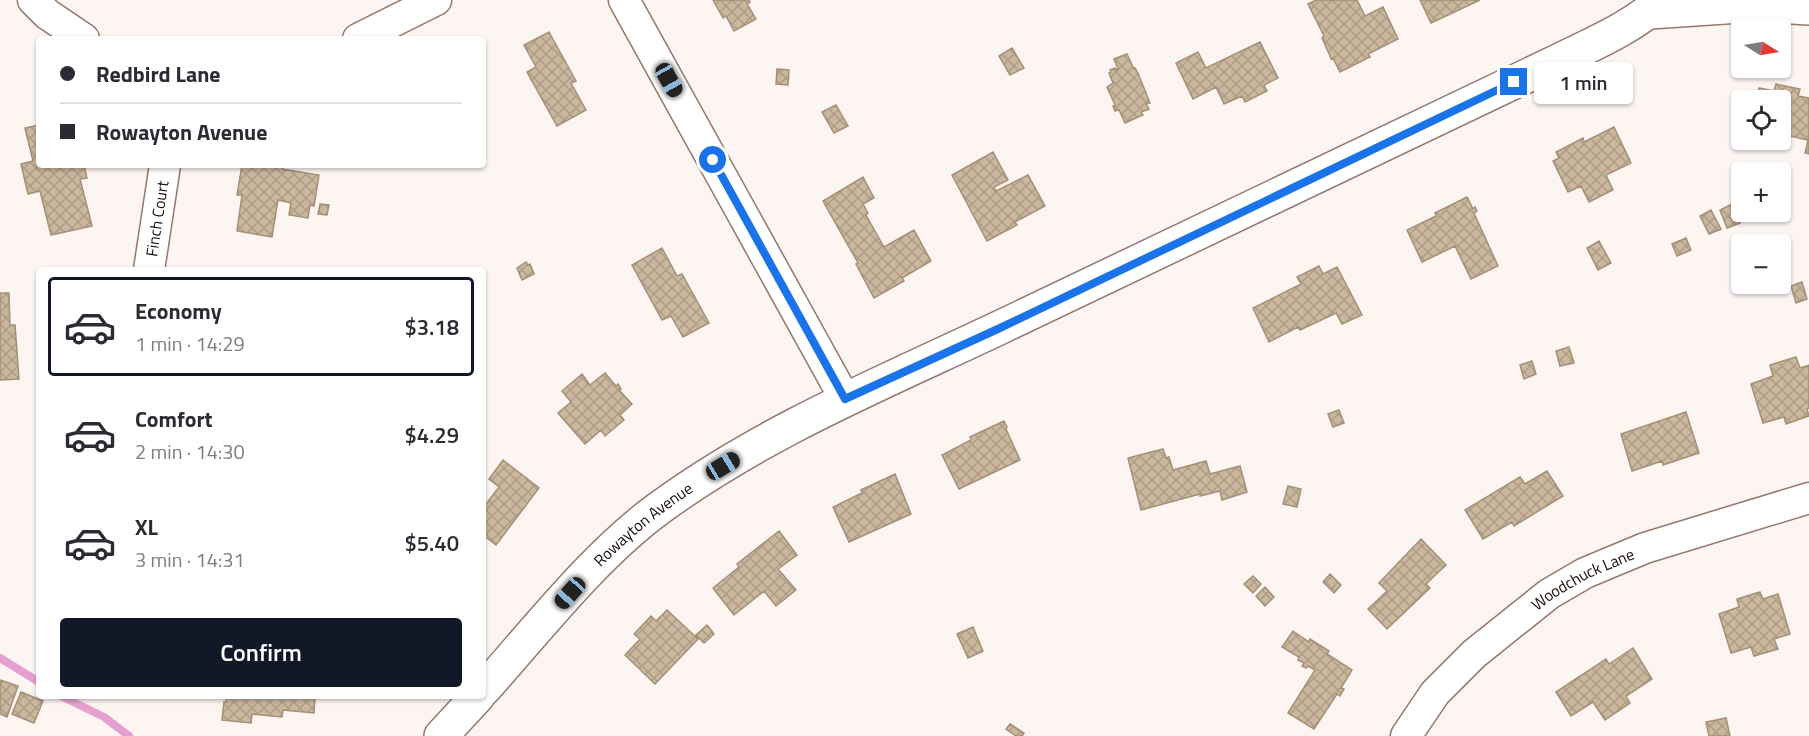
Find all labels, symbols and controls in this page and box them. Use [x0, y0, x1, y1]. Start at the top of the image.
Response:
north arrow [1731, 18, 1791, 78]
map controls [1731, 18, 1791, 294]
text: Redbird Lane [96, 57, 221, 91]
car [652, 60, 686, 100]
callout: 1 min [1535, 61, 1634, 103]
text: 1 min [1559, 67, 1608, 98]
route end [1500, 68, 1527, 95]
button: locate [1731, 90, 1791, 150]
text: Rowayton Avenue [96, 115, 267, 149]
route start [699, 146, 726, 173]
button: + [1731, 162, 1791, 222]
street label: Finch Court [139, 179, 175, 258]
button: − [1731, 234, 1791, 294]
text: Economy [135, 294, 222, 328]
icon: car [63, 300, 117, 354]
text: $3.18 [404, 310, 459, 344]
text: 1 min · 14:29 [135, 328, 245, 359]
text: Comfort [135, 402, 213, 436]
icon: car [63, 408, 117, 462]
text: $4.29 [404, 418, 459, 452]
text: 2 min · 14:30 [135, 436, 245, 467]
car [703, 449, 743, 483]
street label: Rowayton Avenue [588, 476, 697, 572]
text: XL [135, 510, 158, 544]
icon: car [63, 516, 117, 570]
text: $5.40 [404, 526, 459, 560]
street label: Woodchuck Lane [1526, 542, 1638, 616]
text: 3 min · 14:31 [135, 544, 245, 575]
car [551, 574, 589, 612]
button: Confirm [60, 618, 462, 687]

